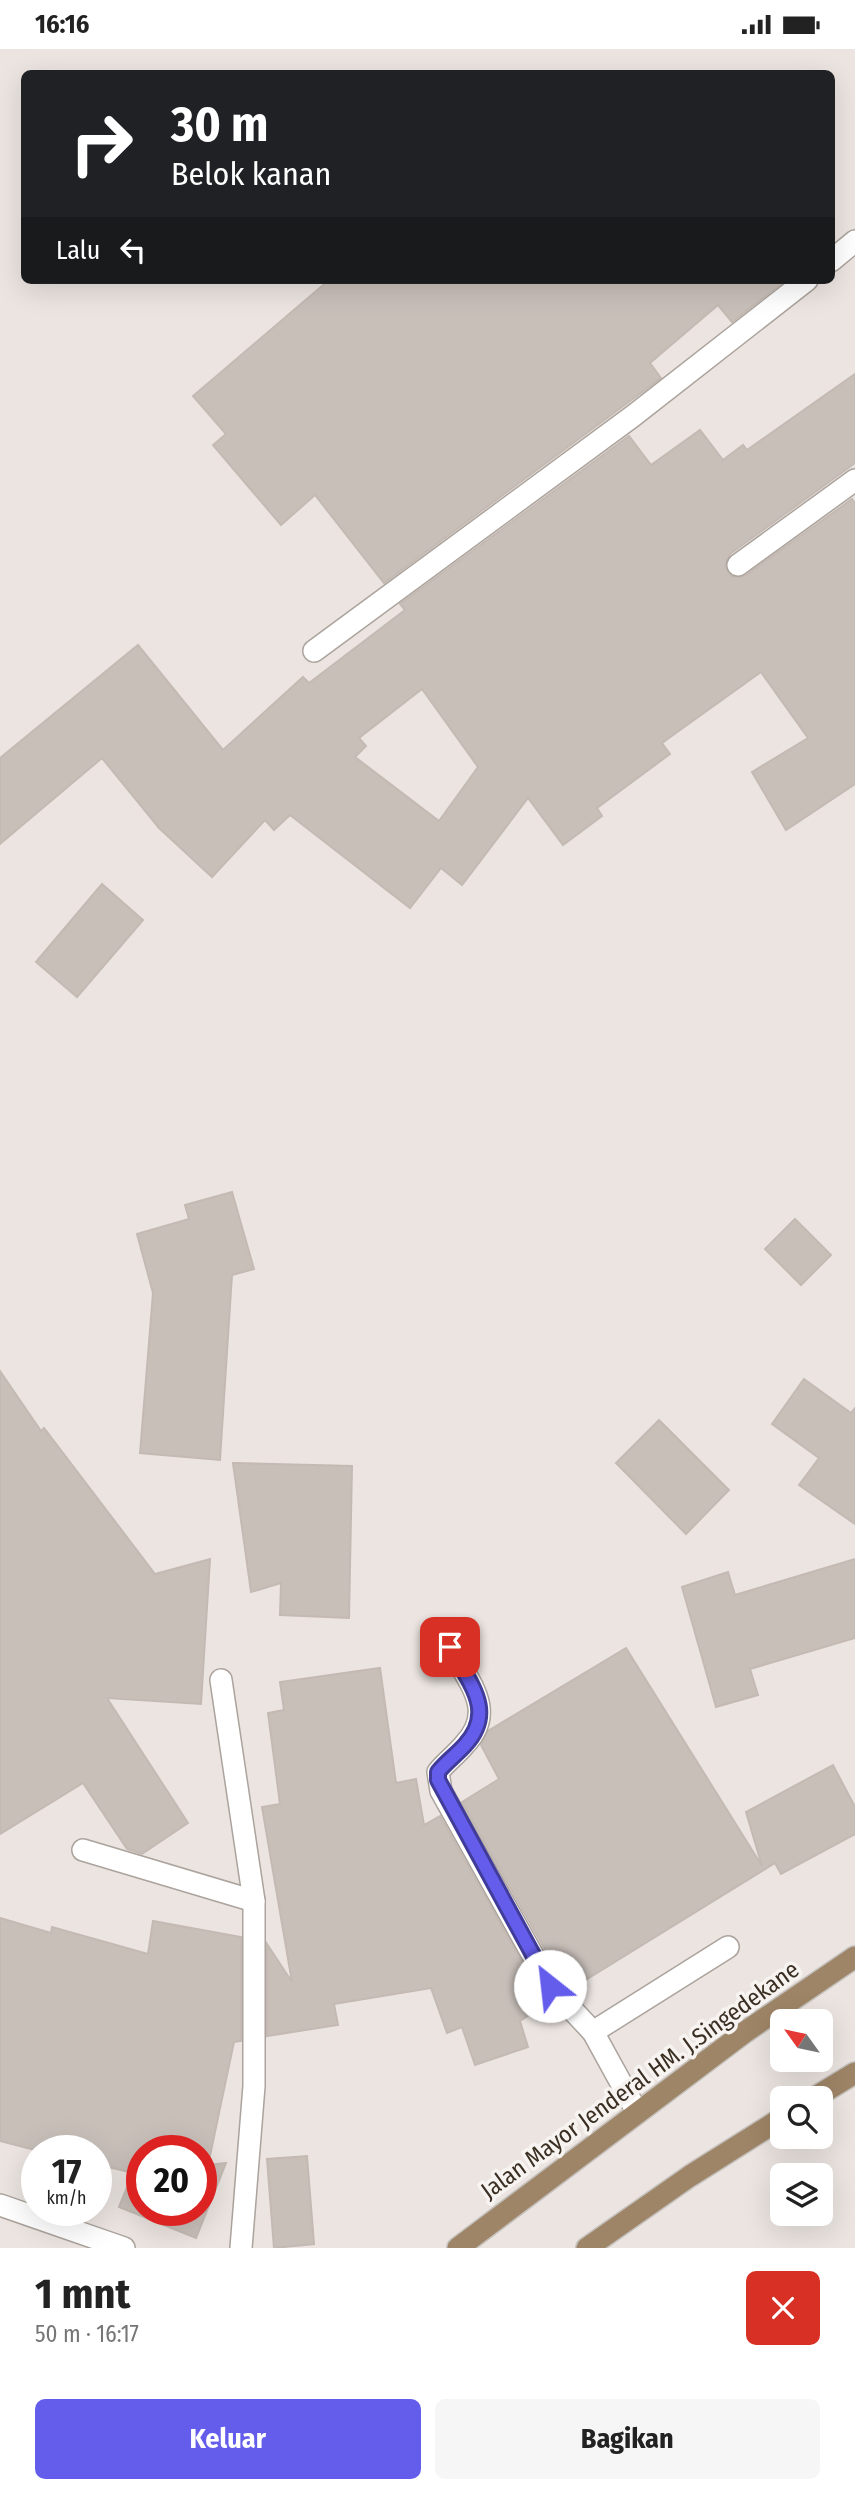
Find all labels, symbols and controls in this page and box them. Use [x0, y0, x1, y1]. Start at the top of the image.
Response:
text: 16:16 [35, 9, 89, 40]
text: 30 m [171, 95, 269, 154]
icon: right [56, 98, 147, 189]
text: Belok kanan [171, 155, 331, 193]
icon: left [114, 231, 152, 269]
text: Lalu [56, 235, 100, 266]
pin [420, 1617, 480, 1677]
icon: arrive [431, 1628, 469, 1666]
position arrow [513, 1949, 587, 2023]
street label: Jalan Mayor Jenderal HM. J.Singedekane [476, 1955, 804, 2205]
north arrow [770, 2009, 833, 2072]
map controls [770, 2009, 833, 2226]
button: search [770, 2086, 833, 2149]
speed limit sign: 20 [126, 2135, 217, 2226]
text: 17 [52, 2150, 81, 2192]
button: layers [770, 2163, 833, 2226]
text: km/h [46, 2187, 87, 2209]
text: 1 mnt [35, 2269, 130, 2319]
button: close [746, 2271, 820, 2345]
text: 50 m · 16:17 [35, 2320, 139, 2348]
button: Keluar [35, 2399, 421, 2479]
button: Bagikan [435, 2399, 820, 2479]

